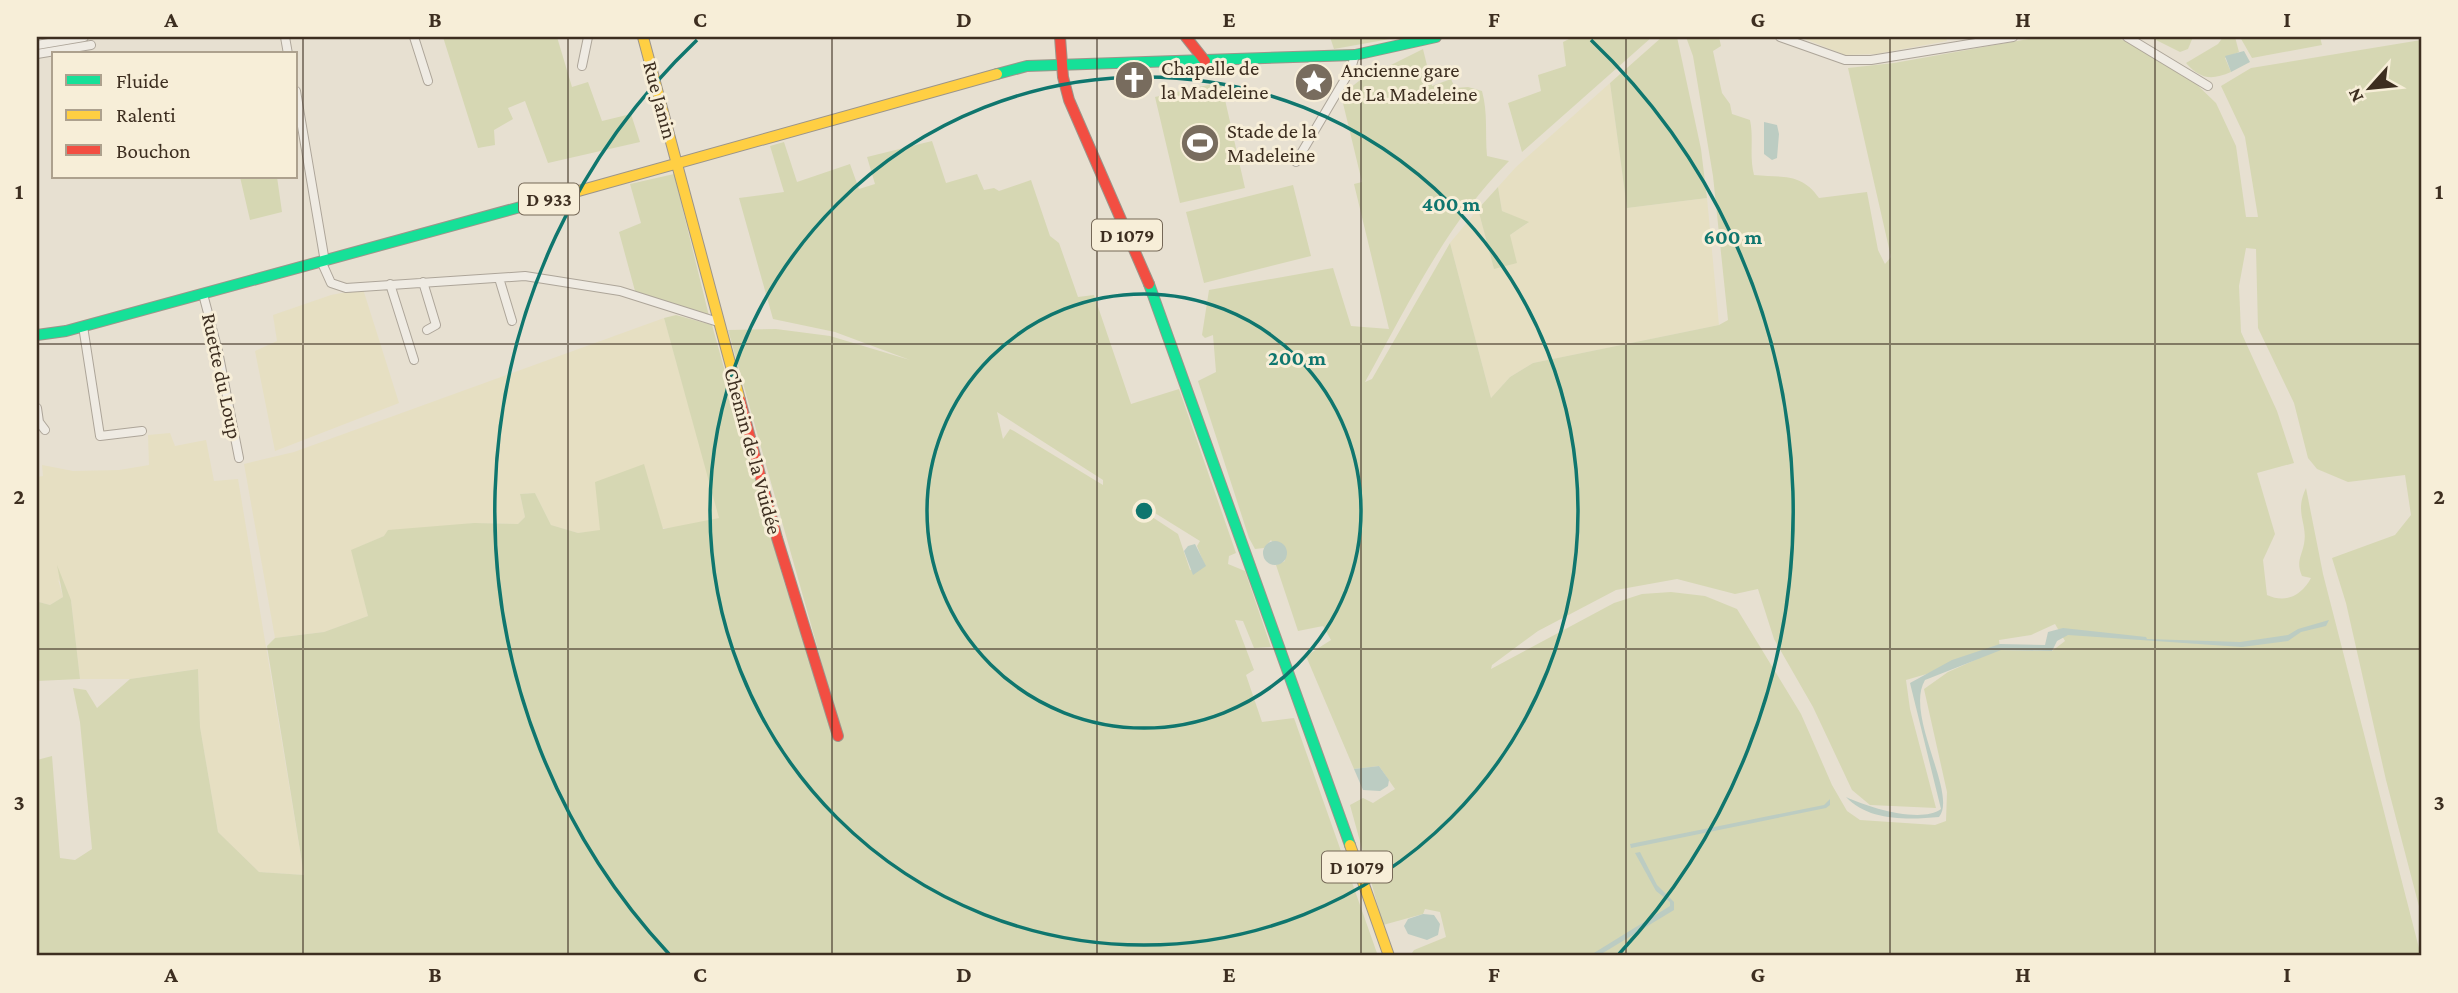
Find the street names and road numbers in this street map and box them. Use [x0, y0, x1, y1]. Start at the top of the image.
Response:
street label: Rue Janin [638, 58, 682, 142]
road number: D 933 [519, 183, 579, 214]
road number: D 1079 [1092, 219, 1162, 250]
street label: Ruette du Loup [197, 311, 247, 441]
street label: Chemin de la Vuidée [719, 365, 787, 537]
road number: D 1079 [1322, 852, 1392, 882]

